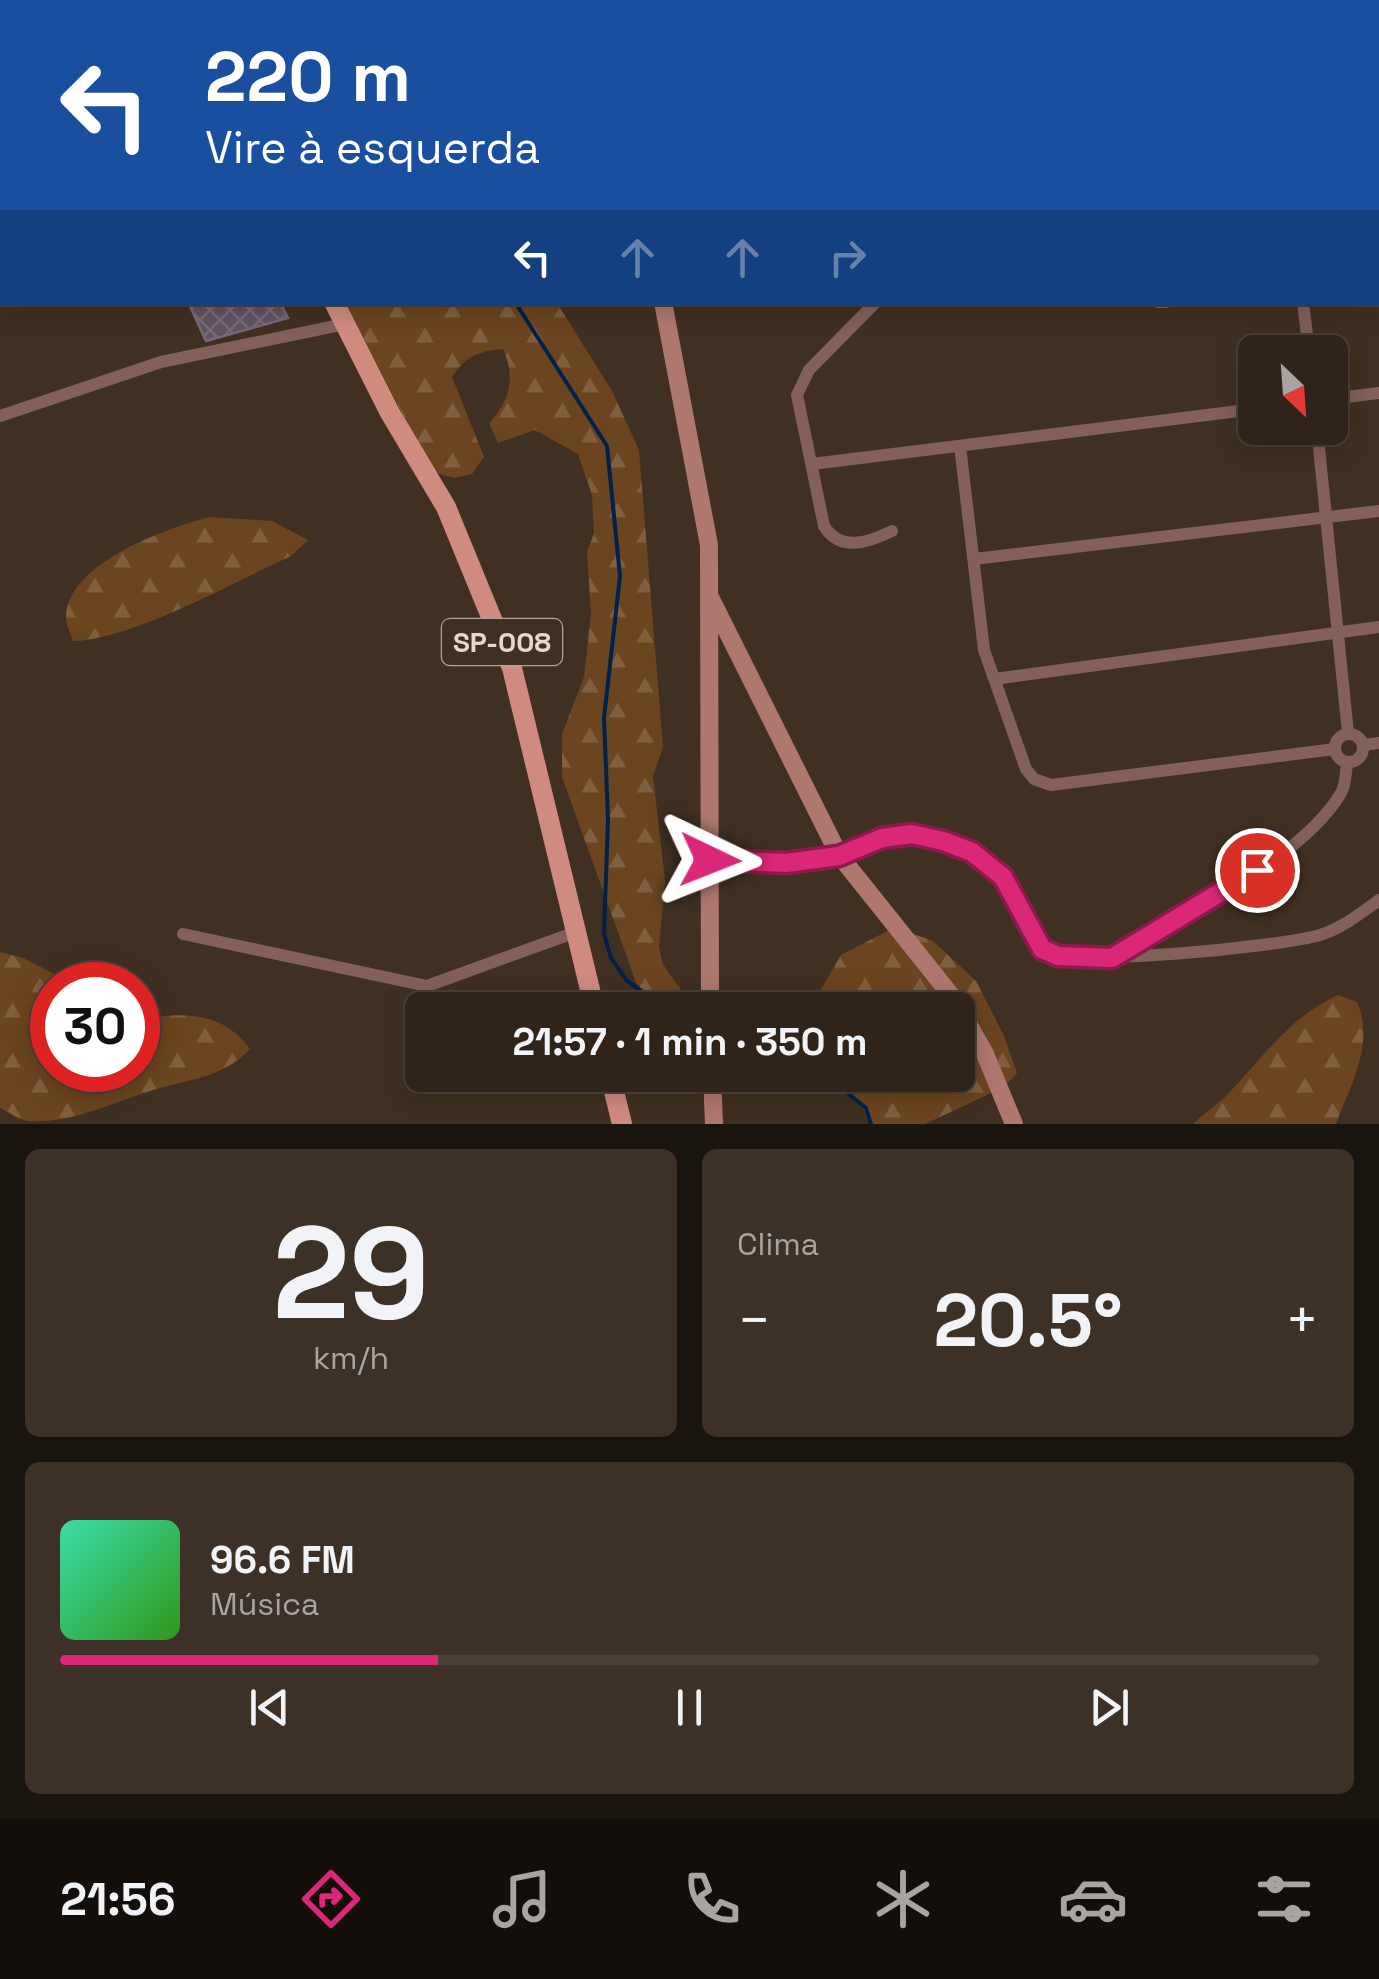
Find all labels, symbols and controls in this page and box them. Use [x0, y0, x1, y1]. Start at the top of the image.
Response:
text: 220 m [205, 32, 411, 121]
icon: left [40, 40, 170, 170]
text: Vire à esquerda [205, 119, 540, 176]
icon: left [505, 230, 560, 285]
icon: ahead [610, 230, 665, 285]
icon: ahead [715, 230, 770, 285]
icon: right [820, 230, 875, 285]
north arrow [1238, 335, 1348, 445]
map controls [1238, 335, 1348, 445]
road number: SP-008 [442, 619, 562, 665]
position arrow [658, 808, 762, 912]
pin [1215, 828, 1300, 913]
icon: arrive [1230, 843, 1285, 898]
speed limit sign: 30 [30, 962, 160, 1092]
text: 21:57 · 1 min · 350 m [512, 1018, 868, 1066]
text: 29 [272, 1190, 430, 1356]
text: Clima [737, 1224, 819, 1264]
text: 20.5° [933, 1272, 1123, 1368]
text: − [737, 1285, 771, 1355]
text: + [1285, 1285, 1319, 1355]
text: km/h [313, 1338, 389, 1378]
text: 96.6 FM [210, 1536, 355, 1584]
text: Música [210, 1584, 320, 1624]
icon: previous [242, 1680, 297, 1735]
icon: pause [662, 1680, 717, 1735]
icon: next [1082, 1680, 1137, 1735]
icon: directions [296, 1864, 366, 1934]
icon: music [487, 1864, 557, 1934]
icon: phone [677, 1864, 747, 1934]
icon: climate [868, 1864, 938, 1934]
icon: car [1058, 1864, 1128, 1934]
icon: filters [1249, 1864, 1319, 1934]
text: 21:56 [60, 1871, 176, 1928]

